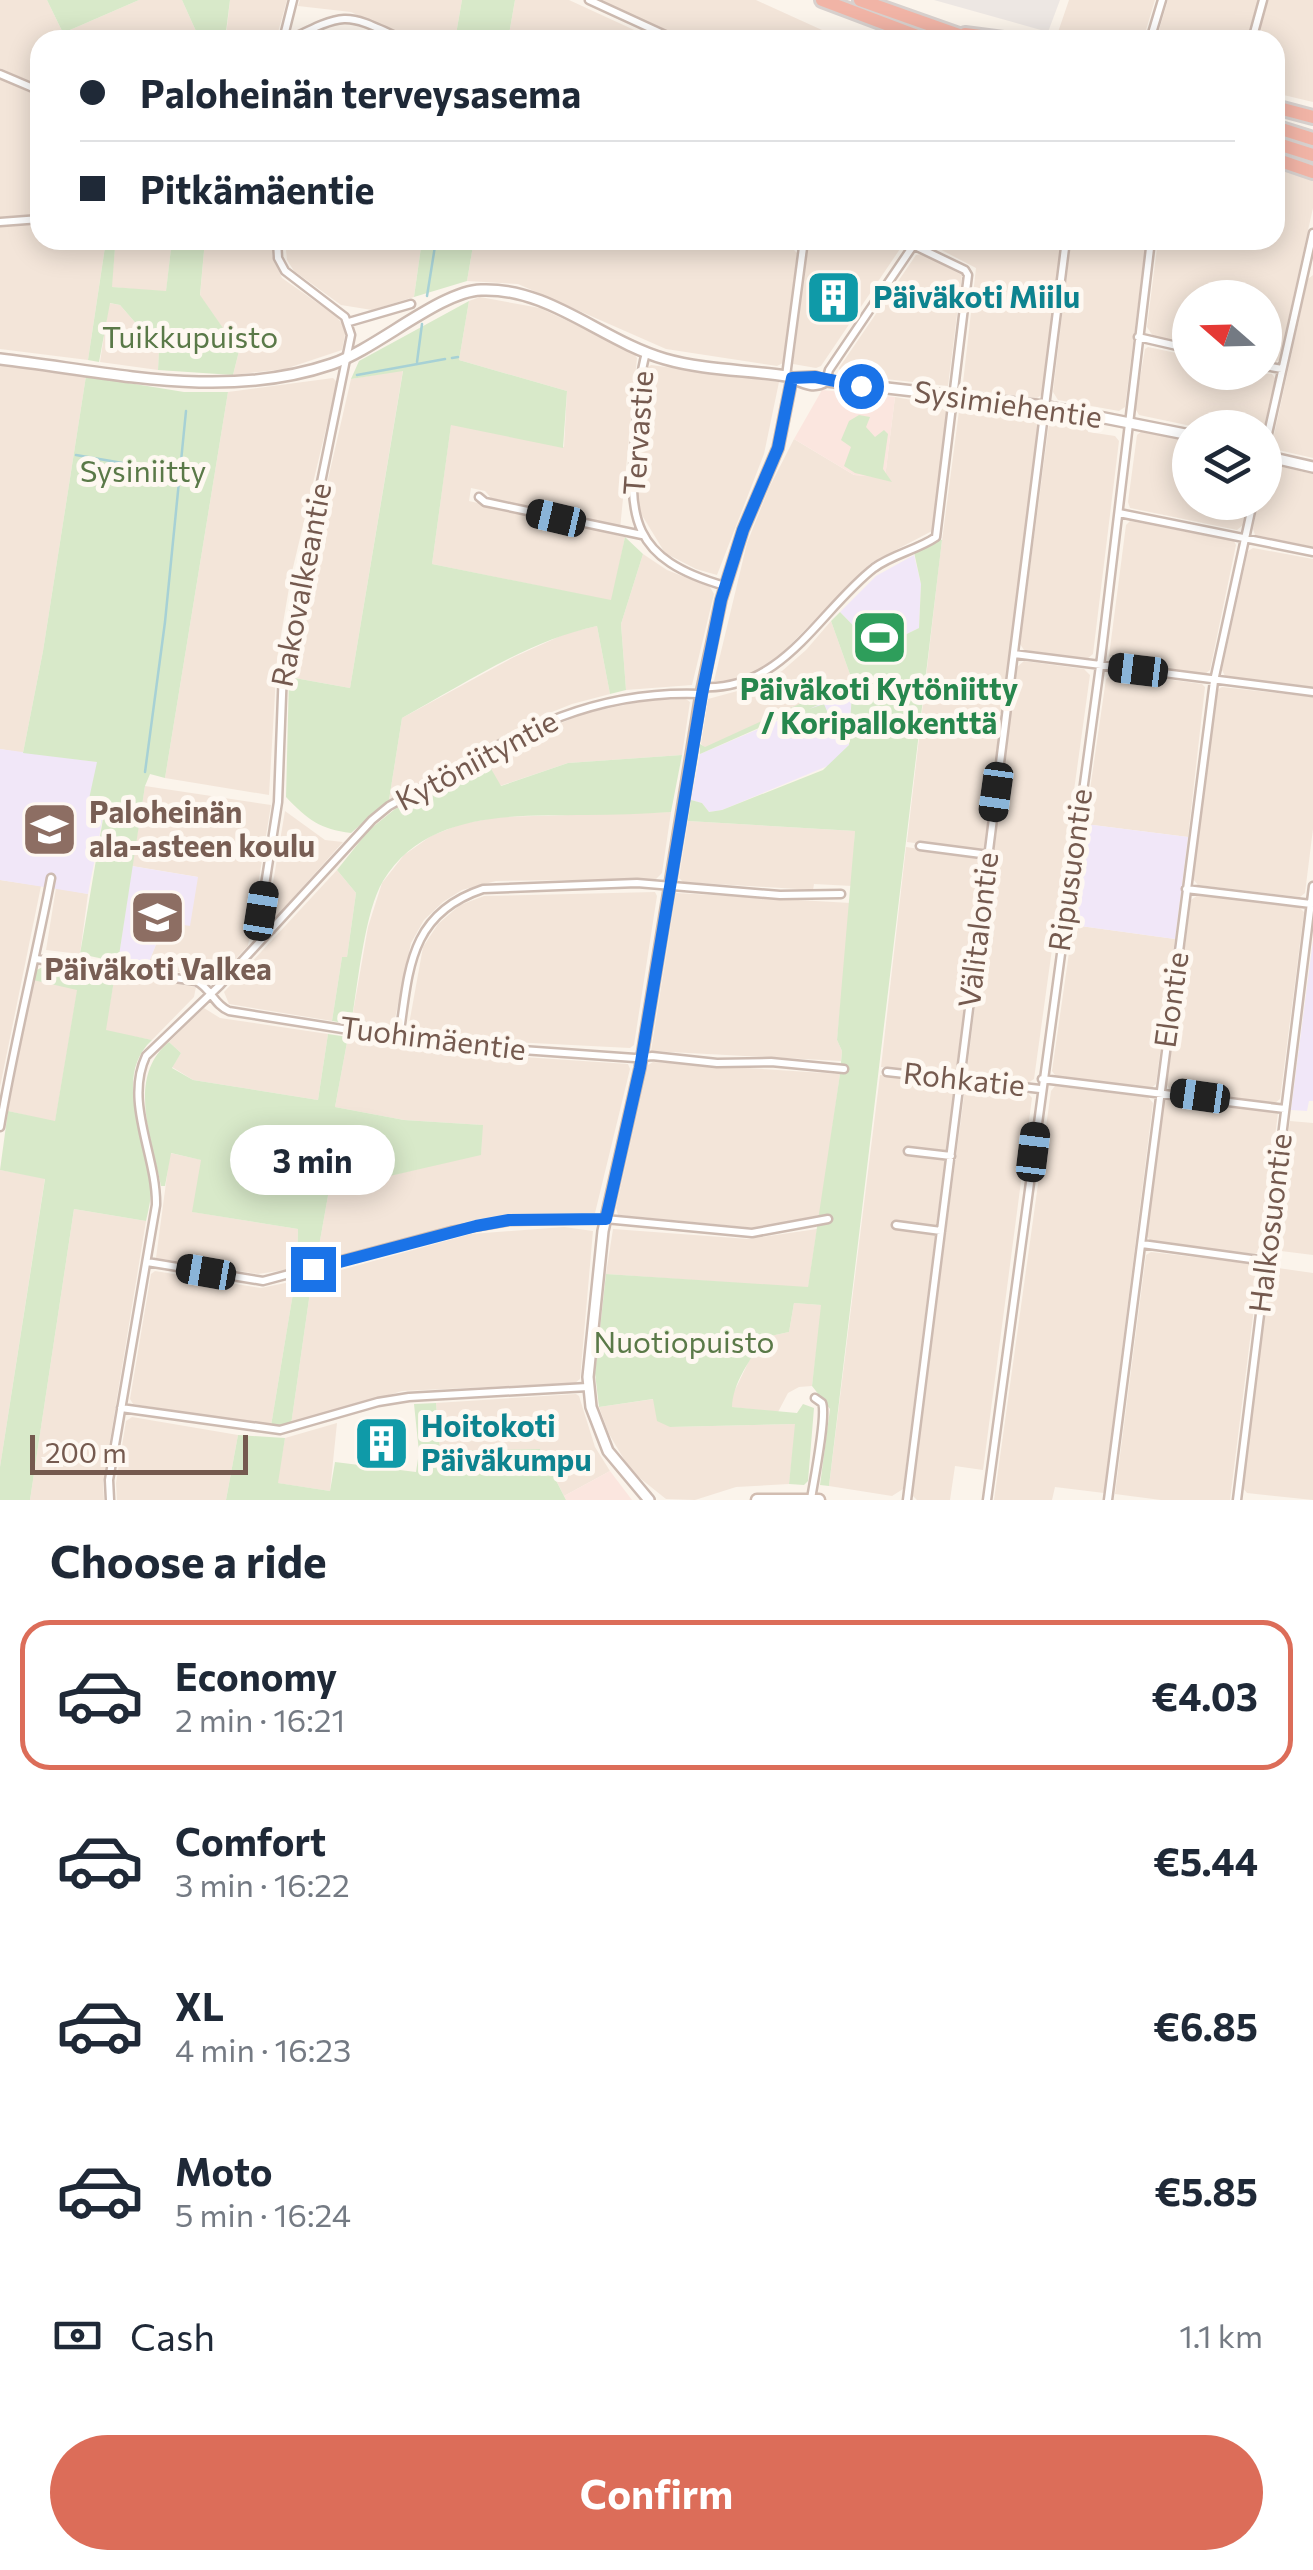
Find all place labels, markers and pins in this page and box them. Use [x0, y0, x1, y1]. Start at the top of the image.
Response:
building icon: Päiväkoti Miilu [804, 268, 864, 328]
place label: Päiväkoti Miilu [873, 277, 1080, 314]
sports icon: Päiväkoti Kytöniitty / Koripallokenttä [849, 608, 909, 668]
place label: Päiväkoti Kytöniitty / Koripallokenttä [740, 669, 1019, 740]
place label: Paloheinän ala-asteen koulu [89, 792, 315, 863]
school or university icon: Paloheinän ala-asteen koulu [20, 800, 80, 860]
school or university icon: Päiväkoti Valkea [128, 888, 188, 948]
place label: Päiväkoti Valkea [44, 949, 272, 986]
place label: Hoitokoti Päiväkumpu [421, 1406, 592, 1477]
building icon: Hoitokoti Päiväkumpu [352, 1414, 412, 1474]

